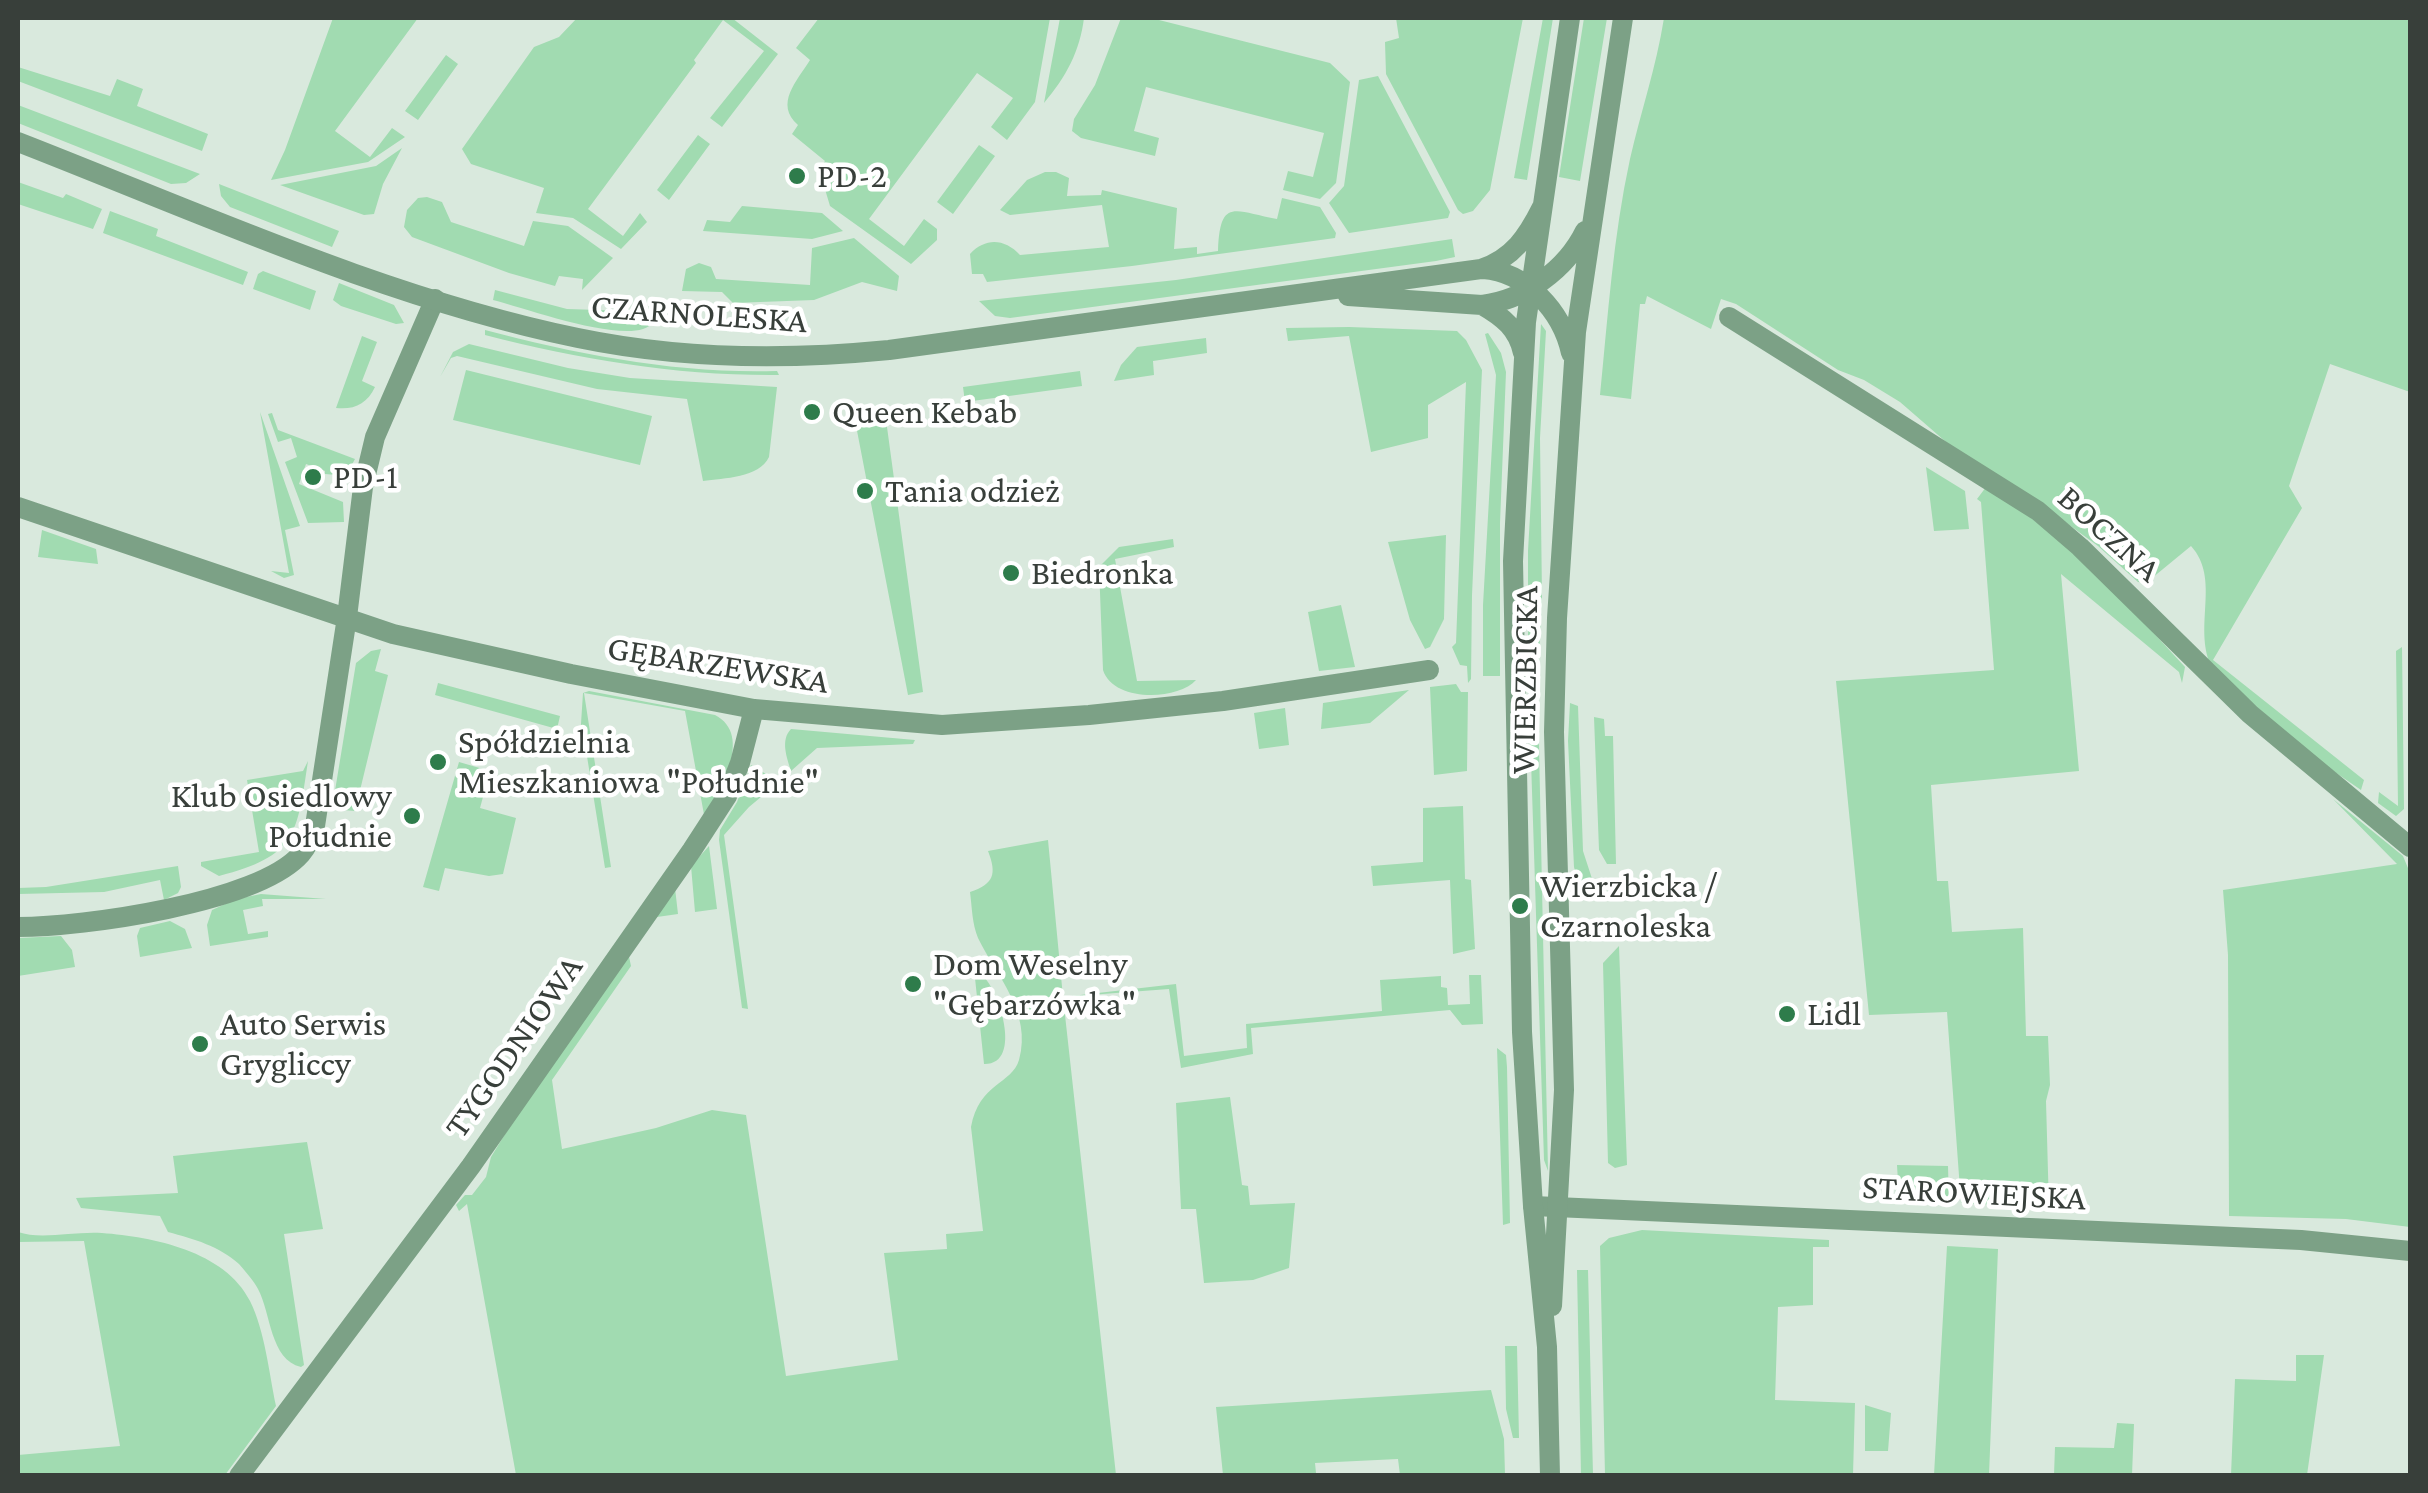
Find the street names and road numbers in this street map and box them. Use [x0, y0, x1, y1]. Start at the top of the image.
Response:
street label: CZARNOLESKA [589, 285, 809, 343]
street label: BOCZNA [2049, 477, 2169, 591]
street label: WIERZBICKA [1502, 585, 1548, 775]
street label: GĘBARZEWSKA [604, 627, 832, 703]
street label: TYGODNIOWA [436, 948, 592, 1146]
street label: STAROWIEJSKA [1861, 1166, 2087, 1220]

